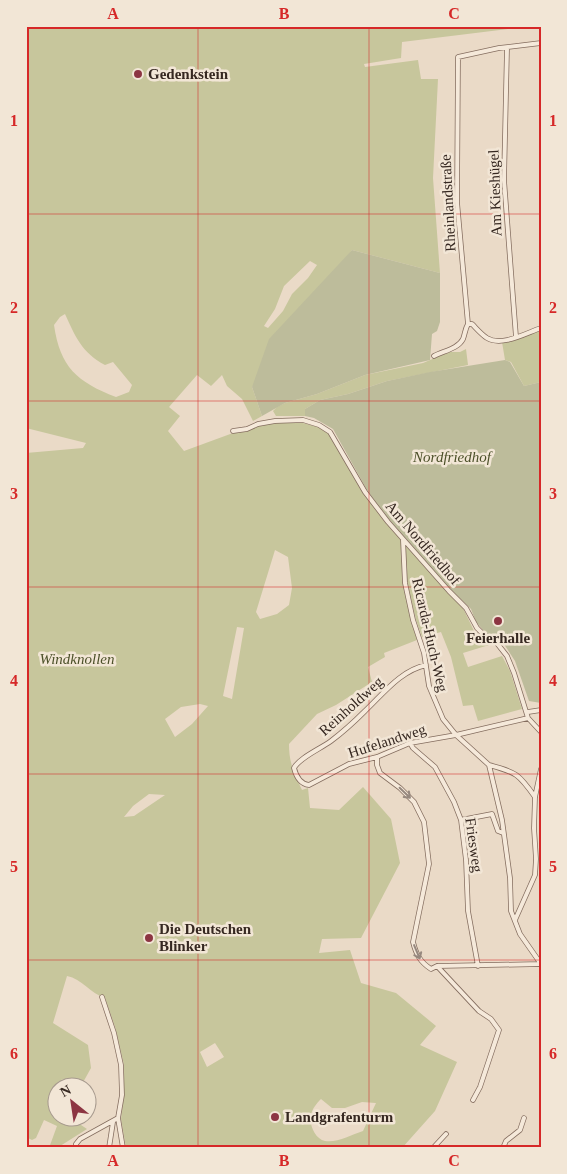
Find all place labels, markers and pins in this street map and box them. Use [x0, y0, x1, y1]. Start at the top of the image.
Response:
place label: Gedenkstein [148, 66, 229, 82]
marker: Gedenkstein [132, 68, 144, 80]
marker: Feierhalle [492, 615, 504, 627]
place label: Feierhalle [466, 630, 530, 646]
place label: Die Deutschen Blinker [159, 921, 252, 954]
marker: Die Deutschen Blinker [143, 932, 155, 944]
place label: Landgrafenturm [285, 1109, 394, 1125]
marker: Landgrafenturm [269, 1111, 281, 1123]

